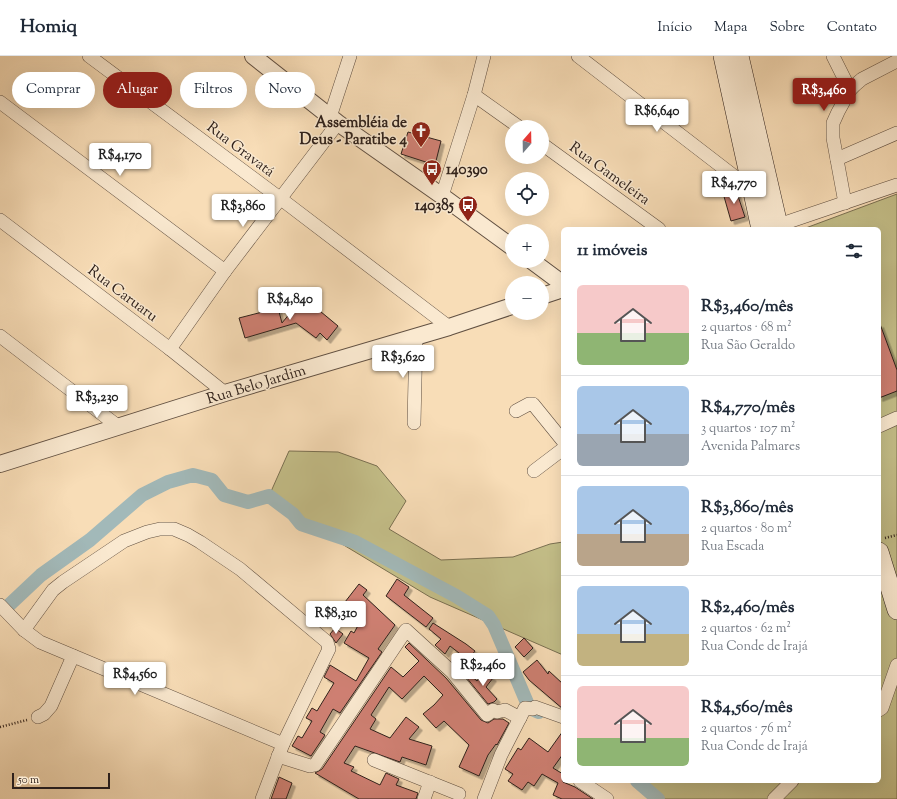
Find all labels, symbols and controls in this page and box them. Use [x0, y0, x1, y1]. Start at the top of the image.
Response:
text: Homiq [20, 14, 77, 41]
text: Início [657, 18, 692, 38]
text: Mapa [714, 18, 747, 38]
text: Sobre [769, 18, 805, 38]
text: Contato [827, 18, 877, 38]
chip: Comprar [12, 72, 95, 108]
chip: Alugar [103, 72, 172, 108]
chip: Filtros [180, 72, 247, 108]
chip: Novo [255, 72, 315, 108]
pin: R$3,460 [787, 78, 861, 112]
text: R$3,460 [802, 82, 846, 100]
pin: R$6,640 [620, 99, 694, 133]
text: R$6,640 [635, 103, 680, 121]
place label: Assembléia de Deus - Paratibe 4 [300, 113, 407, 151]
street label: Rua Gravatá [202, 118, 279, 183]
church icon: Assembléia de Deus - Paratibe 4 [410, 120, 432, 148]
north arrow [505, 120, 549, 164]
map controls [505, 120, 549, 320]
street label: Rua Gameleira [564, 138, 654, 211]
pin: R$4,170 [83, 143, 157, 177]
text: R$4,170 [98, 147, 142, 165]
bus stop icon: 140390 [421, 158, 443, 186]
place label: 140390 [446, 160, 488, 181]
pin: R$4,770 [697, 171, 771, 205]
button: locate [505, 172, 549, 216]
text: R$4,770 [711, 175, 757, 193]
pin: R$3,860 [206, 194, 280, 228]
bus stop icon: 140385 [457, 194, 479, 222]
place label: 140385 [415, 196, 455, 217]
text: R$3,860 [221, 198, 265, 216]
button: + [505, 224, 549, 268]
text: 11 imóveis [577, 239, 648, 263]
icon: filters [843, 240, 865, 262]
street label: Rua Caruaru [83, 261, 162, 328]
button: − [505, 276, 549, 320]
pin: R$4,840 [253, 287, 327, 321]
text: R$4,840 [267, 291, 313, 309]
text: R$3,460/mês [701, 295, 793, 319]
icon: home [609, 301, 657, 349]
text: 2 quartos · 68 m² [701, 319, 792, 337]
text: Rua São Geraldo [701, 337, 795, 355]
pin: R$3,620 [366, 345, 440, 379]
text: R$3,620 [381, 349, 425, 367]
street label: Rua Belo Jardim [204, 360, 309, 410]
pin: R$3,230 [60, 385, 134, 419]
text: R$3,230 [76, 389, 118, 407]
text: R$4,770/mês [701, 396, 795, 420]
icon: home [609, 402, 657, 450]
text: 3 quartos · 107 m² [701, 420, 795, 438]
text: Avenida Palmares [701, 438, 800, 456]
text: R$3,860/mês [701, 496, 793, 520]
icon: home [609, 502, 657, 550]
text: 2 quartos · 80 m² [701, 520, 792, 538]
text: Rua Escada [701, 538, 764, 556]
text: R$2,460/mês [701, 596, 794, 620]
pin: R$8,310 [299, 601, 373, 635]
icon: home [609, 602, 657, 650]
text: R$8,310 [315, 605, 357, 623]
text: 2 quartos · 62 m² [701, 620, 791, 638]
text: Rua Conde de Irajá [701, 638, 808, 656]
pin: R$2,460 [446, 653, 520, 687]
text: R$2,460 [460, 657, 506, 675]
pin: R$4,560 [98, 662, 172, 696]
text: R$4,560 [113, 666, 157, 684]
text: R$4,560/mês [701, 696, 793, 720]
icon: home [609, 702, 657, 750]
text: 2 quartos · 76 m² [701, 720, 792, 738]
text: Rua Conde de Irajá [701, 738, 808, 756]
scale bar [12, 771, 110, 790]
text: 50 m [18, 772, 39, 788]

